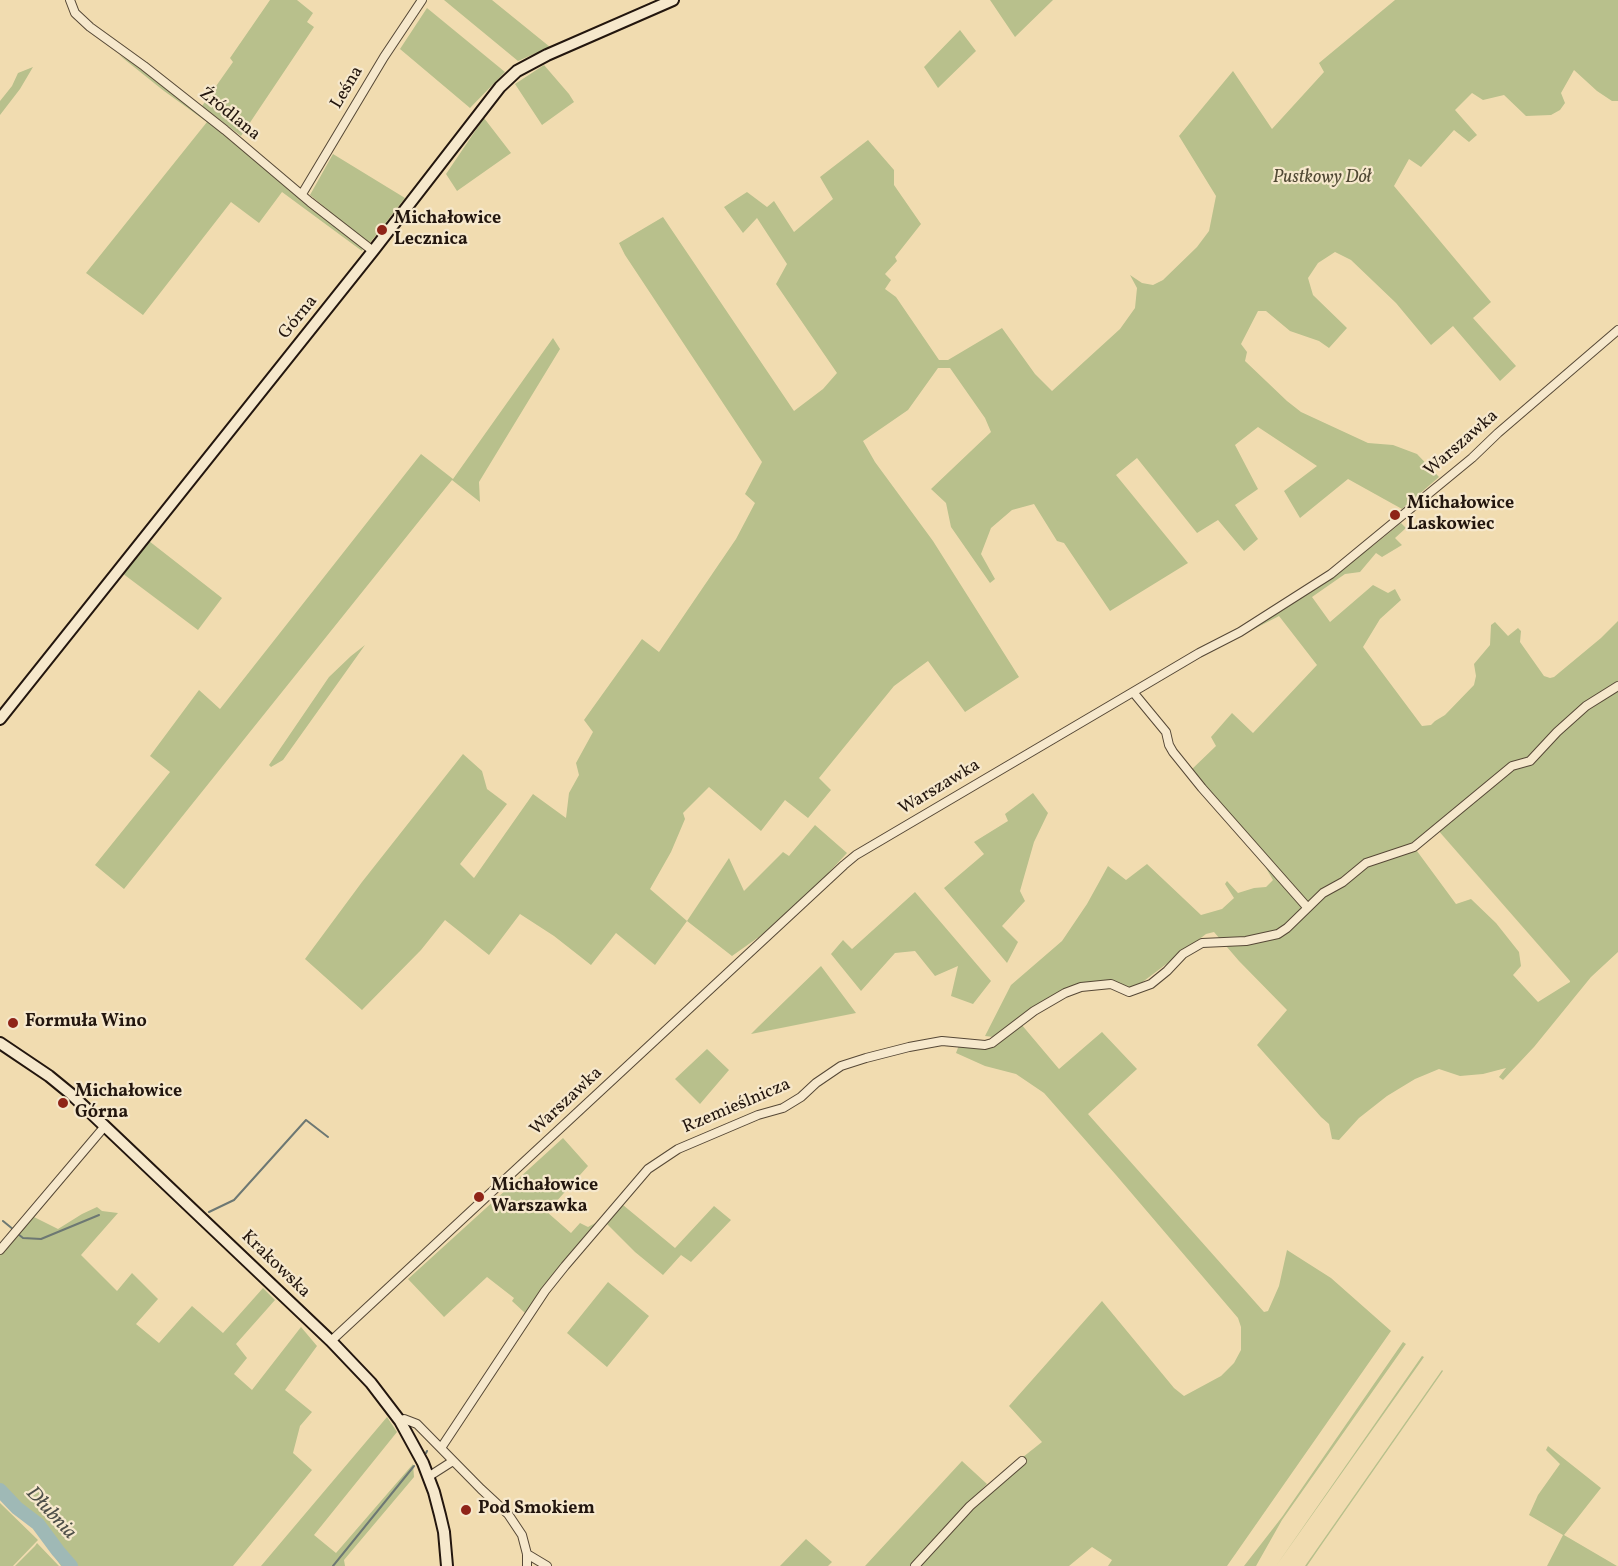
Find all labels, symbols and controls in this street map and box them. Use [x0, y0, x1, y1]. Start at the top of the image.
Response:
street label: Leśna [327, 63, 369, 113]
street label: Źródlana [194, 84, 264, 146]
park label: Pustkowy Dół [1273, 168, 1371, 190]
place label: Michałowice Lecznica [394, 209, 501, 252]
marker: Michałowice Lecznica [375, 223, 389, 237]
street label: Górna [275, 292, 323, 344]
street label: Warszawka [1421, 406, 1503, 482]
place label: Michałowice Laskowiec [1407, 494, 1514, 536]
marker: Michałowice Laskowiec [1388, 508, 1402, 522]
street label: Warszawka [895, 755, 985, 821]
place label: Formuła Wino [25, 1012, 147, 1034]
marker: Formuła Wino [6, 1016, 20, 1030]
street label: Warszawka [526, 1063, 608, 1141]
street label: Rzemieślnicza [680, 1075, 794, 1139]
place label: Michałowice Górna [75, 1082, 182, 1124]
marker: Michałowice Górna [56, 1096, 70, 1110]
place label: Michałowice Warszawka [491, 1176, 598, 1218]
marker: Michałowice Warszawka [472, 1190, 486, 1204]
street label: Krakowska [236, 1227, 314, 1303]
water label: Dłubnia [20, 1483, 80, 1545]
place label: Pod Smokiem [478, 1499, 595, 1521]
marker: Pod Smokiem [459, 1503, 473, 1517]

